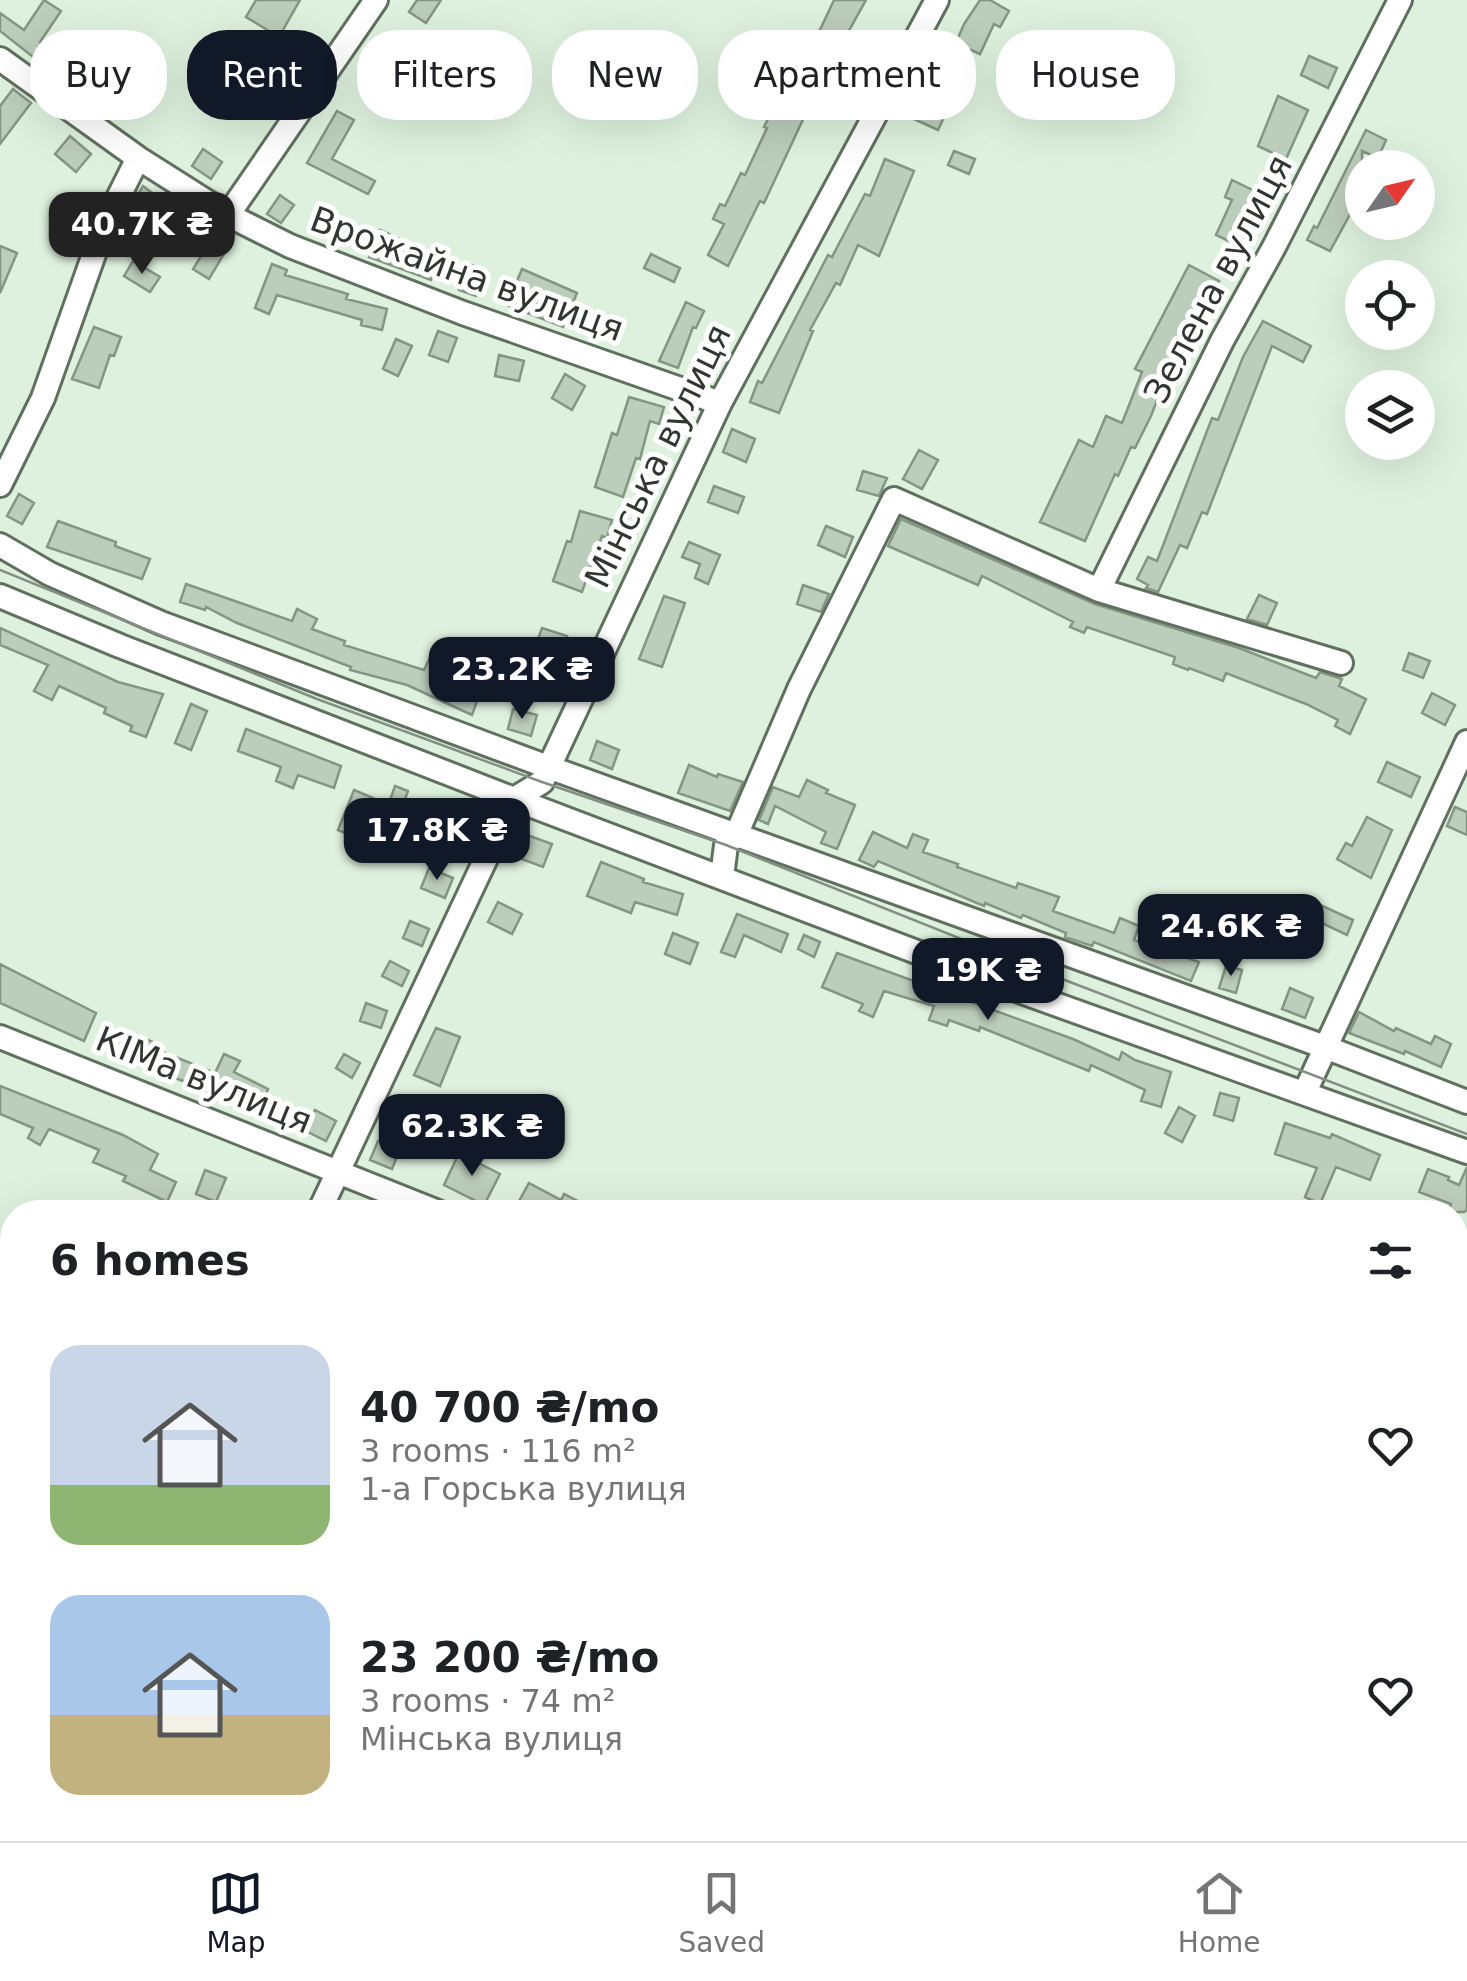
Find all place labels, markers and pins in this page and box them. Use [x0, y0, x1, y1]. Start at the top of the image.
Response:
pin: 40.7K ₴ [50, 192, 234, 277]
pin: 23.2K ₴ [430, 637, 614, 722]
pin: 17.8K ₴ [345, 798, 529, 883]
pin: 24.6K ₴ [1139, 894, 1323, 979]
pin: 19K ₴ [918, 938, 1058, 1023]
pin: 62.3K ₴ [380, 1094, 564, 1179]

